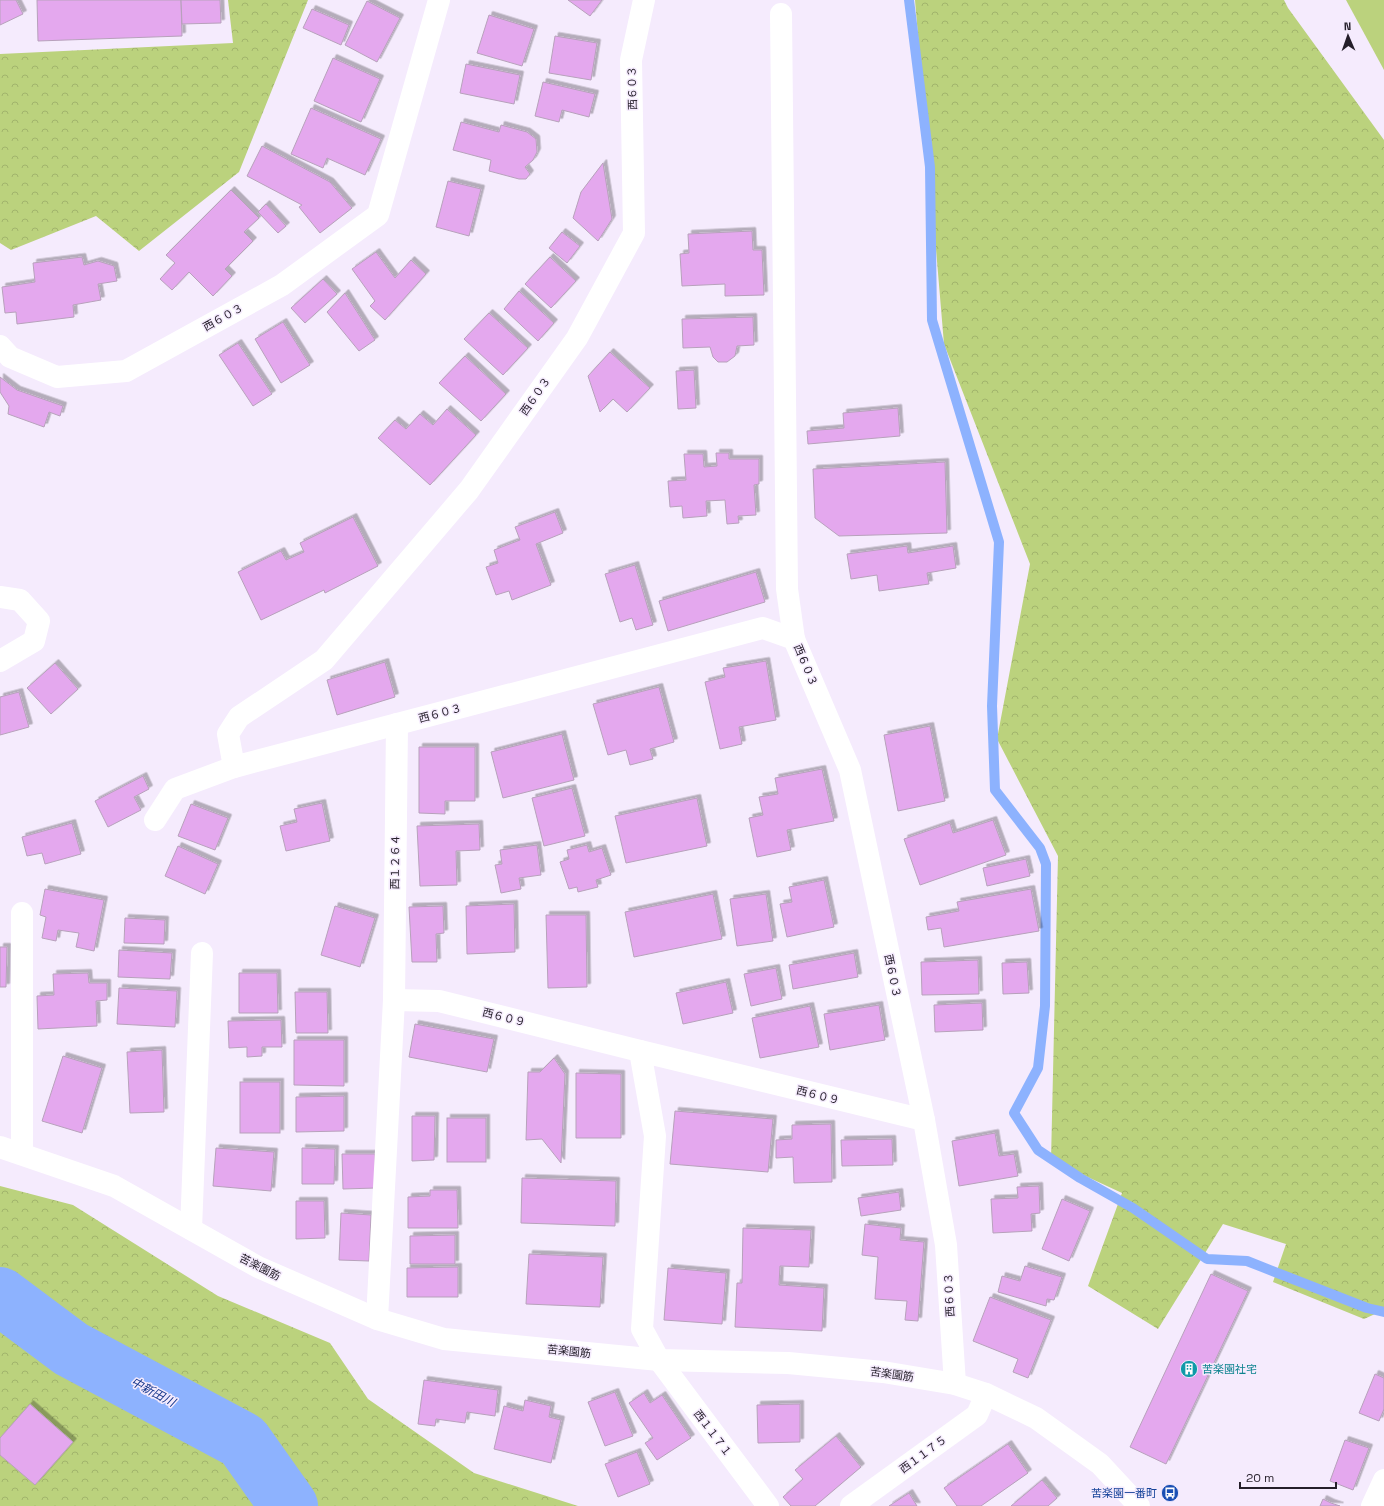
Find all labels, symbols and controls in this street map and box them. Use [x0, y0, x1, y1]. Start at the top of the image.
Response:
north arrow [1328, 16, 1368, 56]
text: N [1344, 19, 1352, 33]
street label: 西６０３ [625, 66, 639, 110]
street label: 西６０３ [200, 300, 246, 334]
street label: 西６０３ [517, 374, 553, 418]
street label: 西６０３ [791, 642, 821, 688]
street label: 西６０３ [417, 701, 463, 725]
street label: 西１２６４ [388, 834, 402, 890]
street label: 西６０３ [882, 953, 904, 999]
street label: 西６０９ [481, 1005, 527, 1029]
street label: 西６０９ [795, 1083, 841, 1107]
street label: 苦楽園筋 [237, 1251, 283, 1283]
street label: 西６０３ [941, 1273, 957, 1317]
street label: 苦楽園筋 [546, 1342, 592, 1360]
building icon: 苦楽園社宅 [1179, 1359, 1199, 1379]
place label: 苦楽園社宅 [1202, 1362, 1257, 1376]
street label: 苦楽園筋 [869, 1364, 915, 1384]
water label: 中新田川 [128, 1374, 180, 1411]
street label: 西１１７１ [691, 1407, 735, 1459]
street label: 西１１７５ [897, 1432, 949, 1476]
scale bar [1240, 1464, 1336, 1490]
text: 20 m [1246, 1470, 1274, 1486]
bus stop icon: 苦楽園一番町 [1160, 1483, 1180, 1503]
place label: 苦楽園一番町 [1091, 1486, 1157, 1500]

